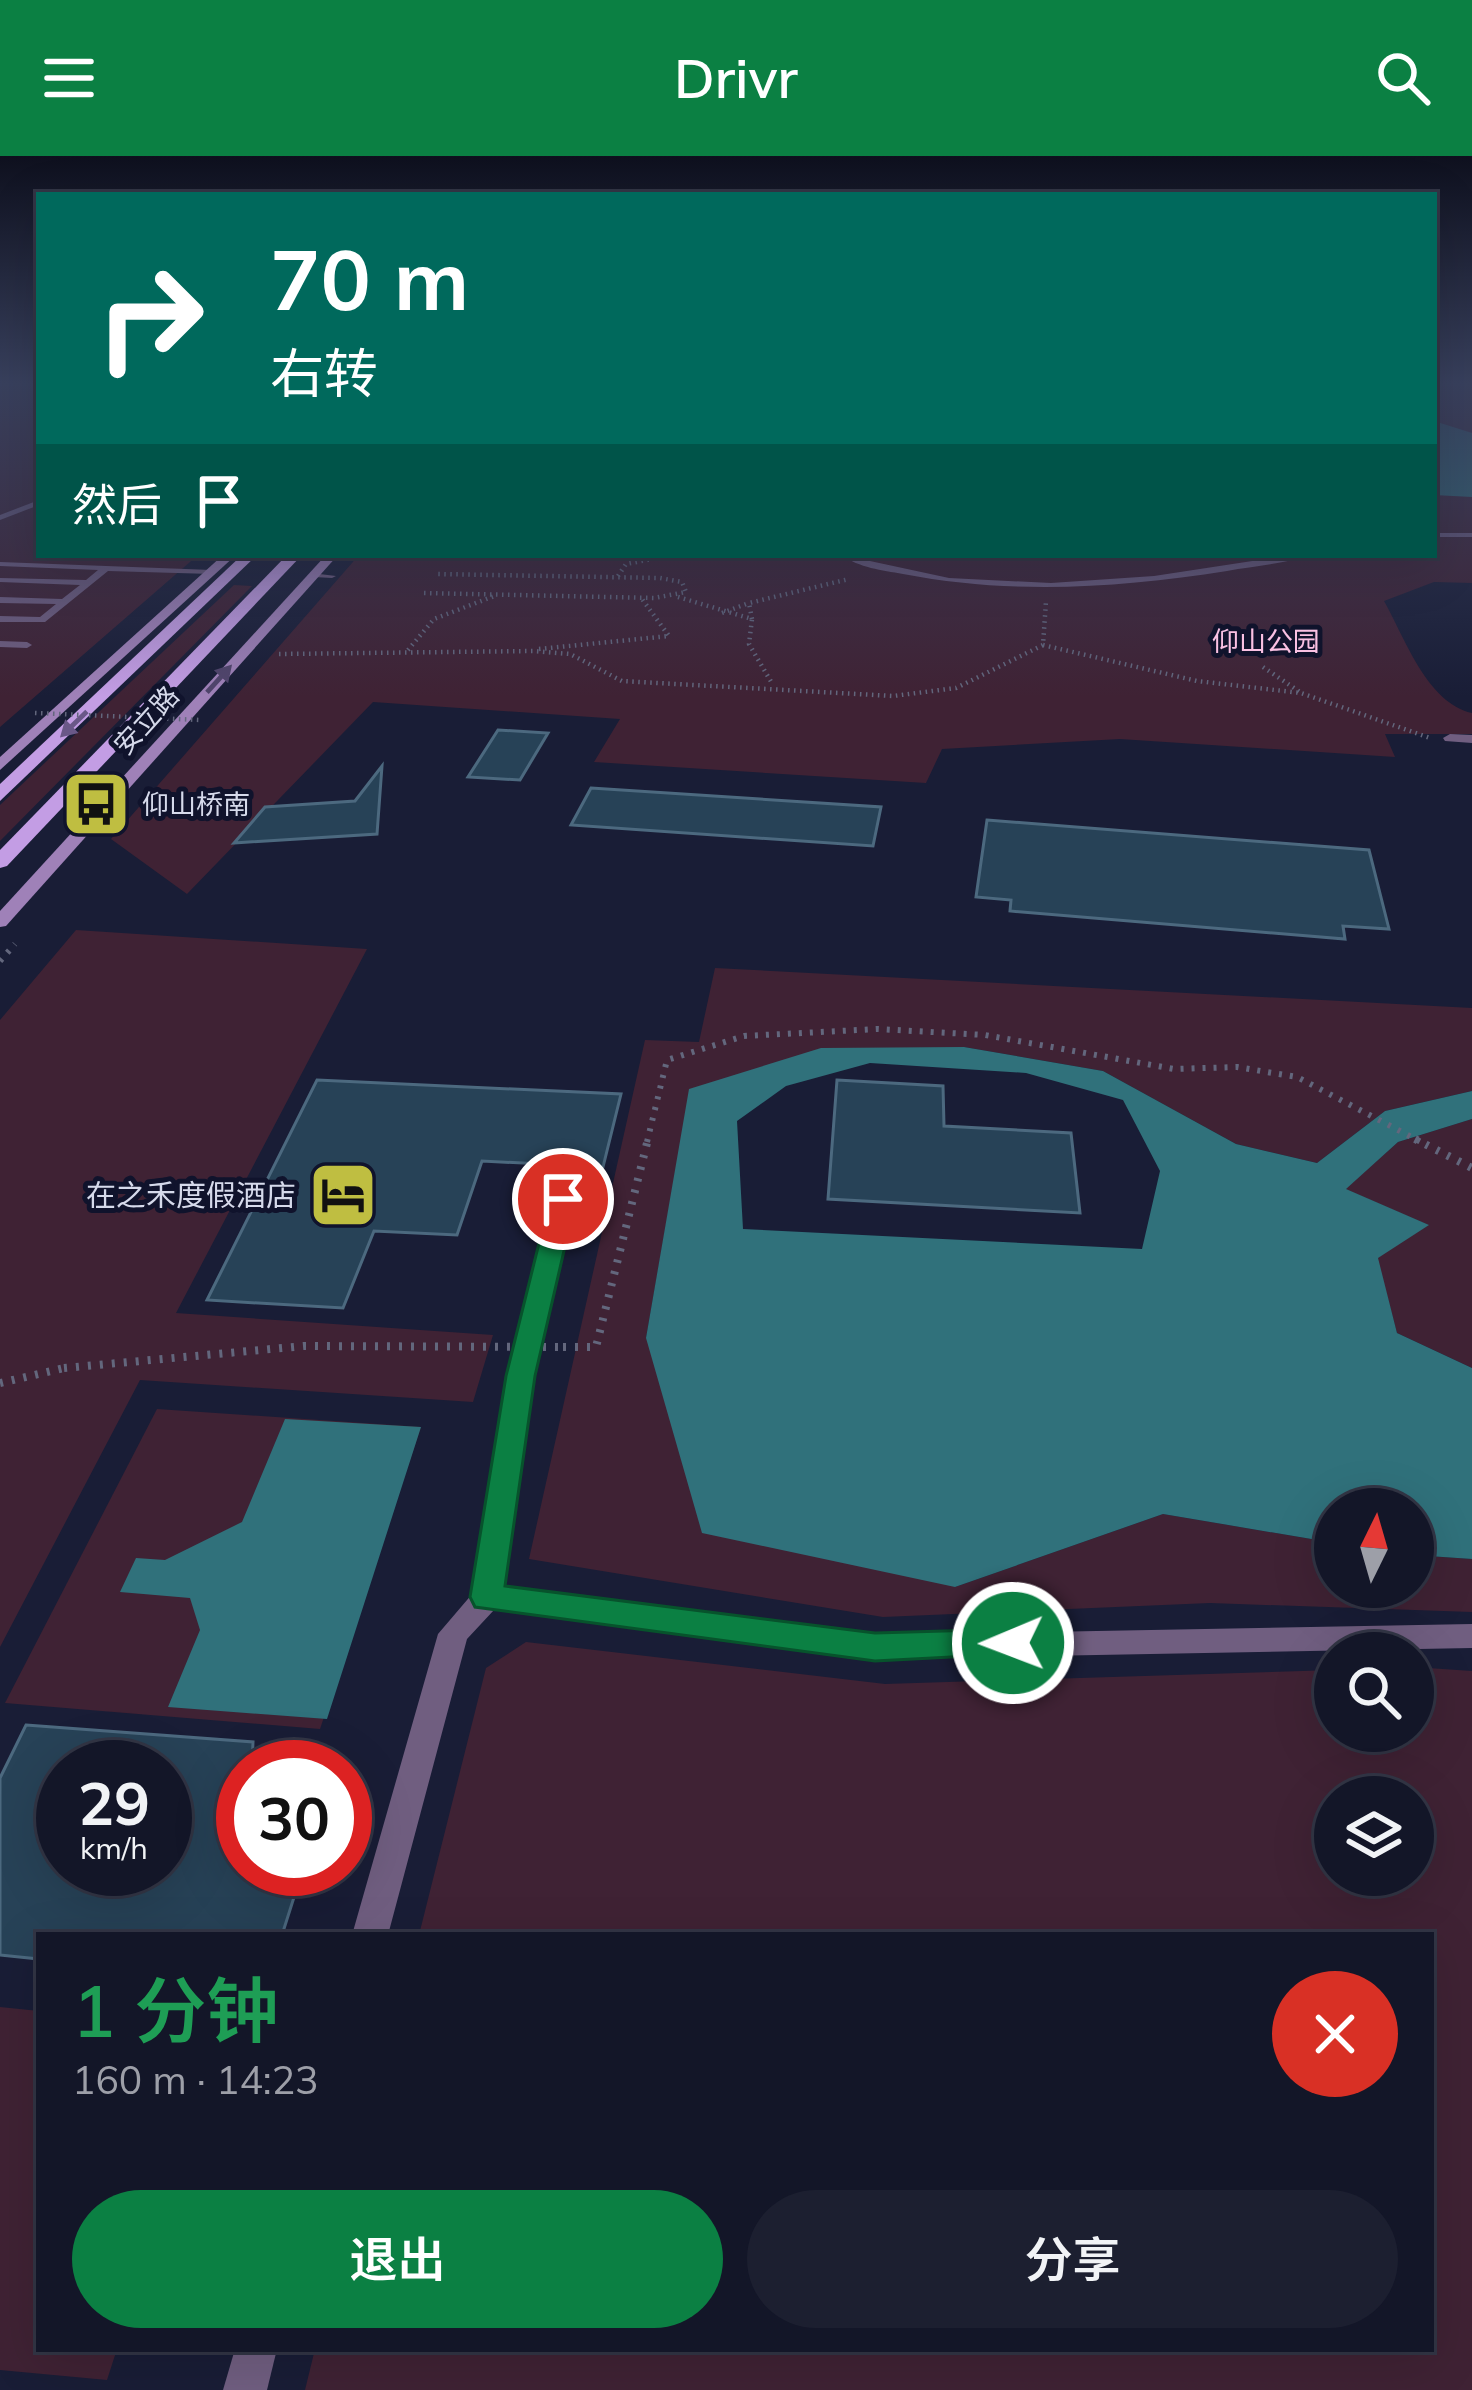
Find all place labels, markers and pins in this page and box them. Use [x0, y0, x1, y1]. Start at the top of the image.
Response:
bus stop icon: 仰山桥南 [61, 769, 131, 839]
place label: 仰山桥南 [142, 787, 250, 821]
pin [512, 1148, 614, 1250]
hotel icon: 在之禾度假酒店 [308, 1160, 378, 1230]
place label: 在之禾度假酒店 [86, 1176, 296, 1214]

